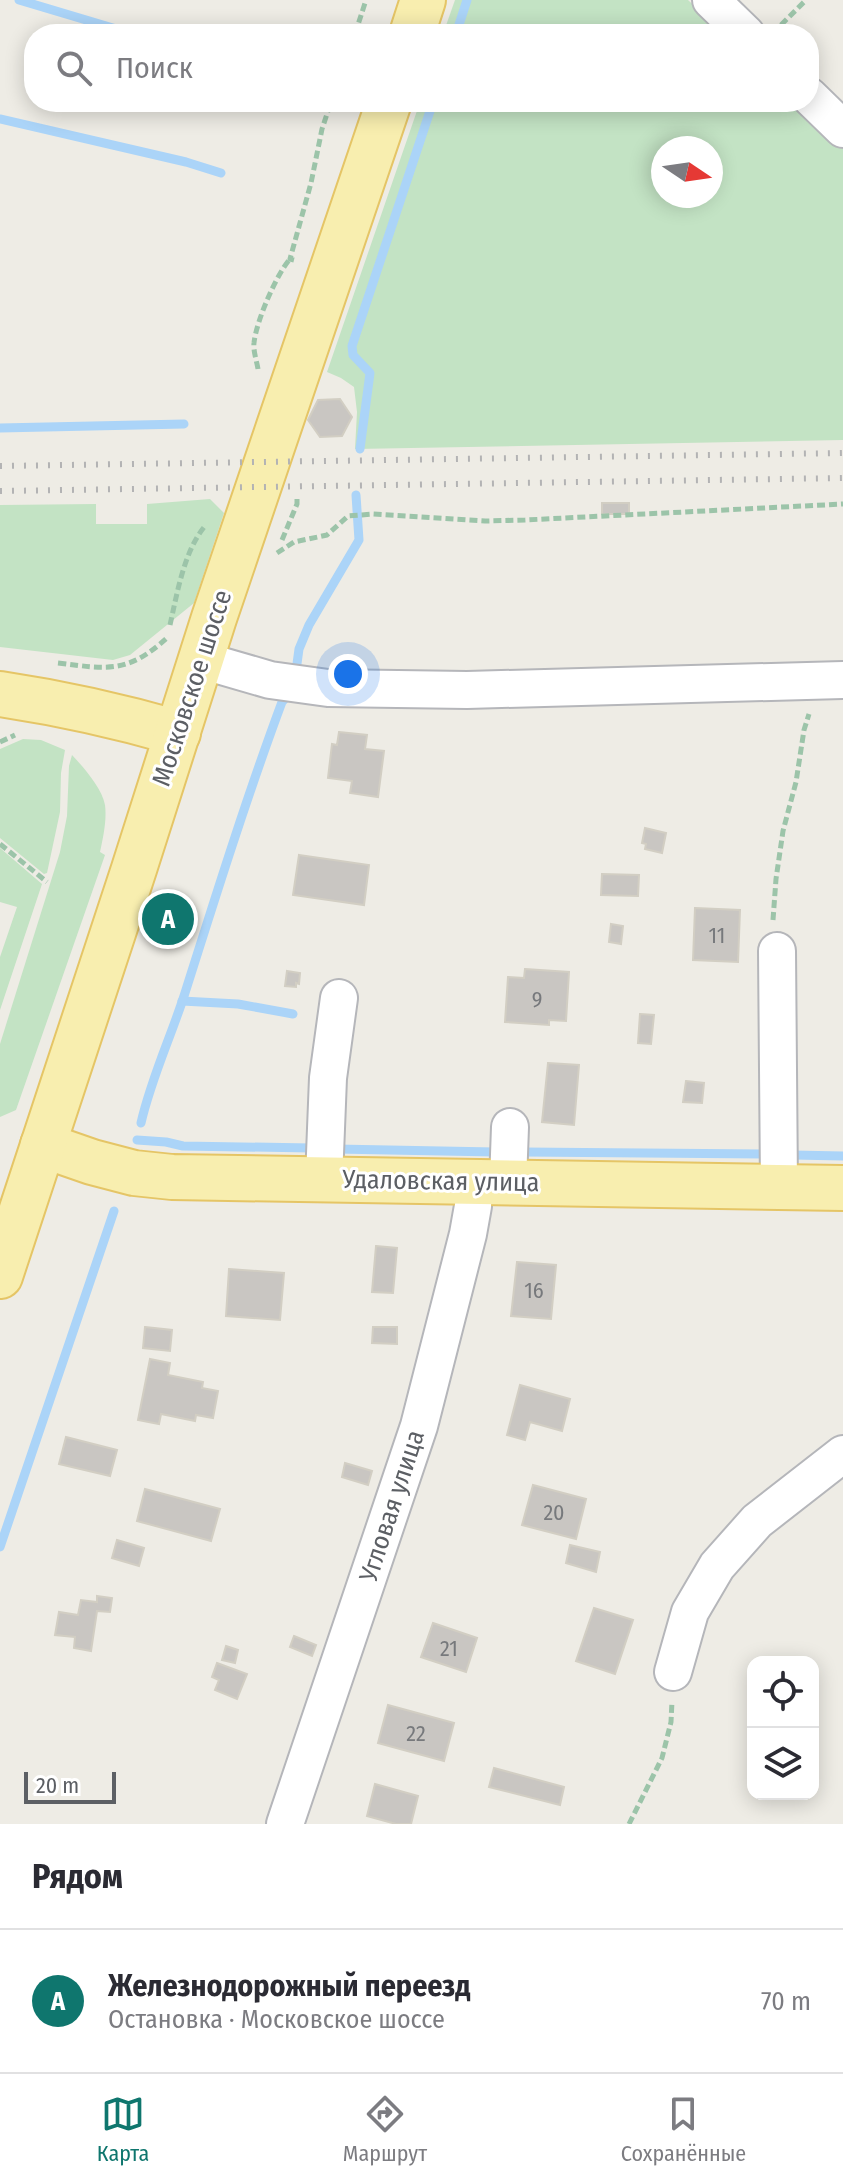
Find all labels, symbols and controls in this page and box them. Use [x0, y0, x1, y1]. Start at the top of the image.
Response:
search box [24, 24, 819, 112]
icon: search [52, 46, 96, 90]
text: Поиск [116, 50, 193, 86]
north arrow [651, 136, 723, 208]
street label: Московское шоссе [146, 586, 238, 790]
your location [328, 654, 368, 694]
pin: A [142, 889, 194, 949]
house number: 11 [709, 922, 725, 949]
house number: 9 [532, 986, 542, 1013]
street label: Удаловская улица [341, 1164, 540, 1198]
house number: 16 [524, 1277, 544, 1304]
street label: Угловая улица [353, 1426, 431, 1587]
house number: 20 [543, 1499, 565, 1526]
house number: 21 [440, 1635, 458, 1662]
map controls [747, 1656, 819, 1800]
button: locate [747, 1656, 819, 1728]
house number: 22 [406, 1720, 426, 1747]
button: layers [747, 1728, 819, 1800]
scale bar [24, 1768, 116, 1804]
text: 20 m [36, 1772, 79, 1799]
text: Рядом [32, 1856, 123, 1897]
text: Железнодорожный переезд [108, 1968, 470, 2004]
text: A [51, 1986, 65, 2017]
text: 70 m [761, 1986, 811, 2017]
text: Остановка · Московское шоссе [108, 2004, 445, 2035]
tab: Карта [97, 2092, 149, 2167]
tab: Маршрут [343, 2092, 427, 2167]
tab: Сохранённые [621, 2092, 746, 2167]

